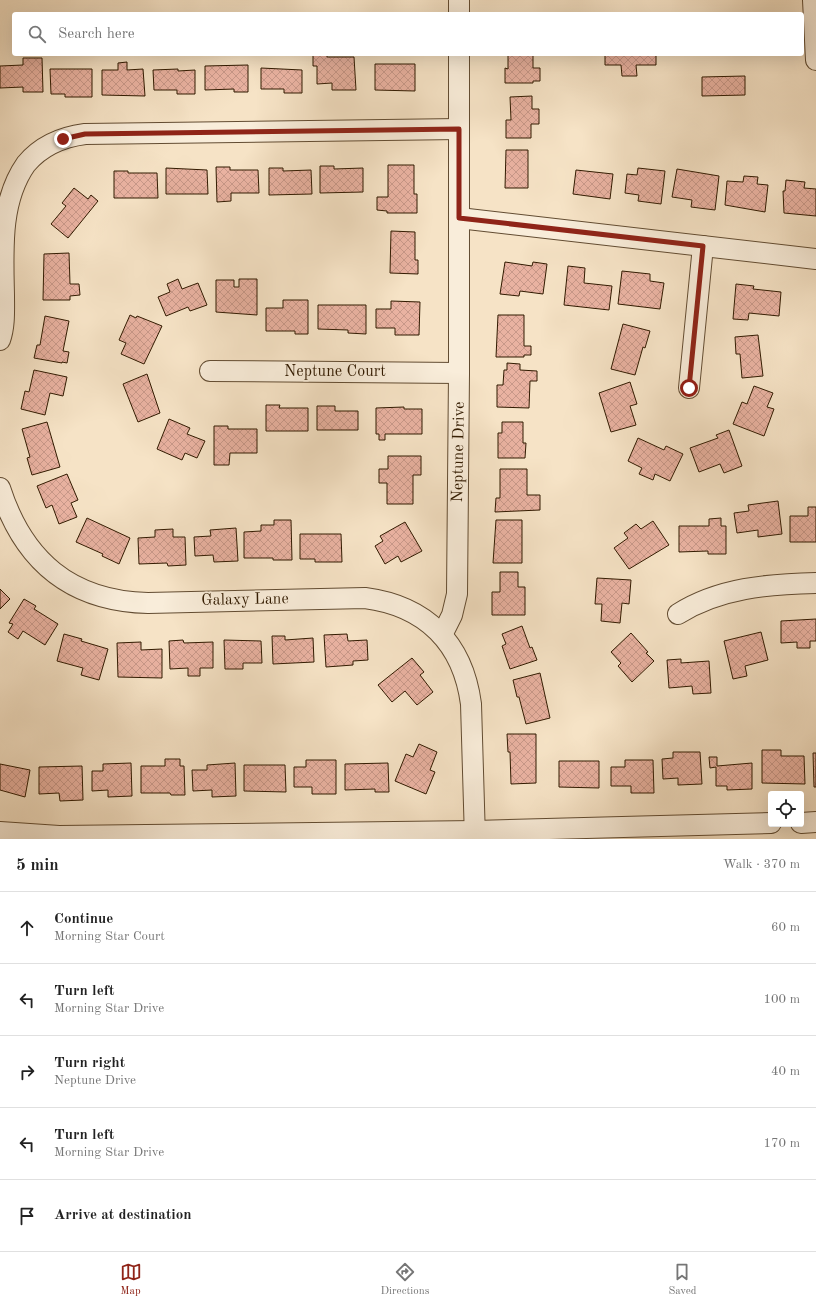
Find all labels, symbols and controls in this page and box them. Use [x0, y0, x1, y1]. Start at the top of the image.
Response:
search box [12, 12, 804, 56]
icon: search [26, 23, 48, 45]
text: Search here [58, 27, 135, 42]
route end [54, 130, 72, 148]
street label: Neptune Court [284, 364, 386, 380]
route start [680, 379, 698, 397]
street label: Neptune Drive [450, 401, 468, 503]
street label: Galaxy Lane [201, 591, 289, 609]
map controls [768, 791, 804, 827]
button: locate [768, 791, 804, 827]
text: 5 min [16, 857, 59, 874]
text: Walk · 370 m [723, 858, 800, 871]
text: Continue [54, 912, 113, 927]
icon: ahead [16, 917, 38, 939]
text: 60 m [771, 921, 800, 934]
text: Morning Star Court [54, 930, 165, 943]
text: Turn left [54, 984, 114, 999]
icon: left [16, 989, 38, 1011]
text: 100 m [763, 993, 800, 1006]
text: Morning Star Drive [54, 1002, 164, 1015]
text: Turn right [54, 1056, 125, 1071]
icon: right [16, 1061, 38, 1083]
text: 40 m [771, 1065, 800, 1078]
text: Neptune Drive [54, 1074, 136, 1087]
text: Turn left [54, 1128, 114, 1143]
icon: left [16, 1133, 38, 1155]
text: 170 m [763, 1137, 800, 1150]
text: Morning Star Drive [54, 1146, 164, 1159]
icon: arrive [16, 1205, 38, 1227]
text: Arrive at destination [54, 1208, 192, 1223]
tab: Map [120, 1261, 142, 1299]
tab: Directions [381, 1261, 429, 1299]
tab: Saved [668, 1261, 696, 1299]

